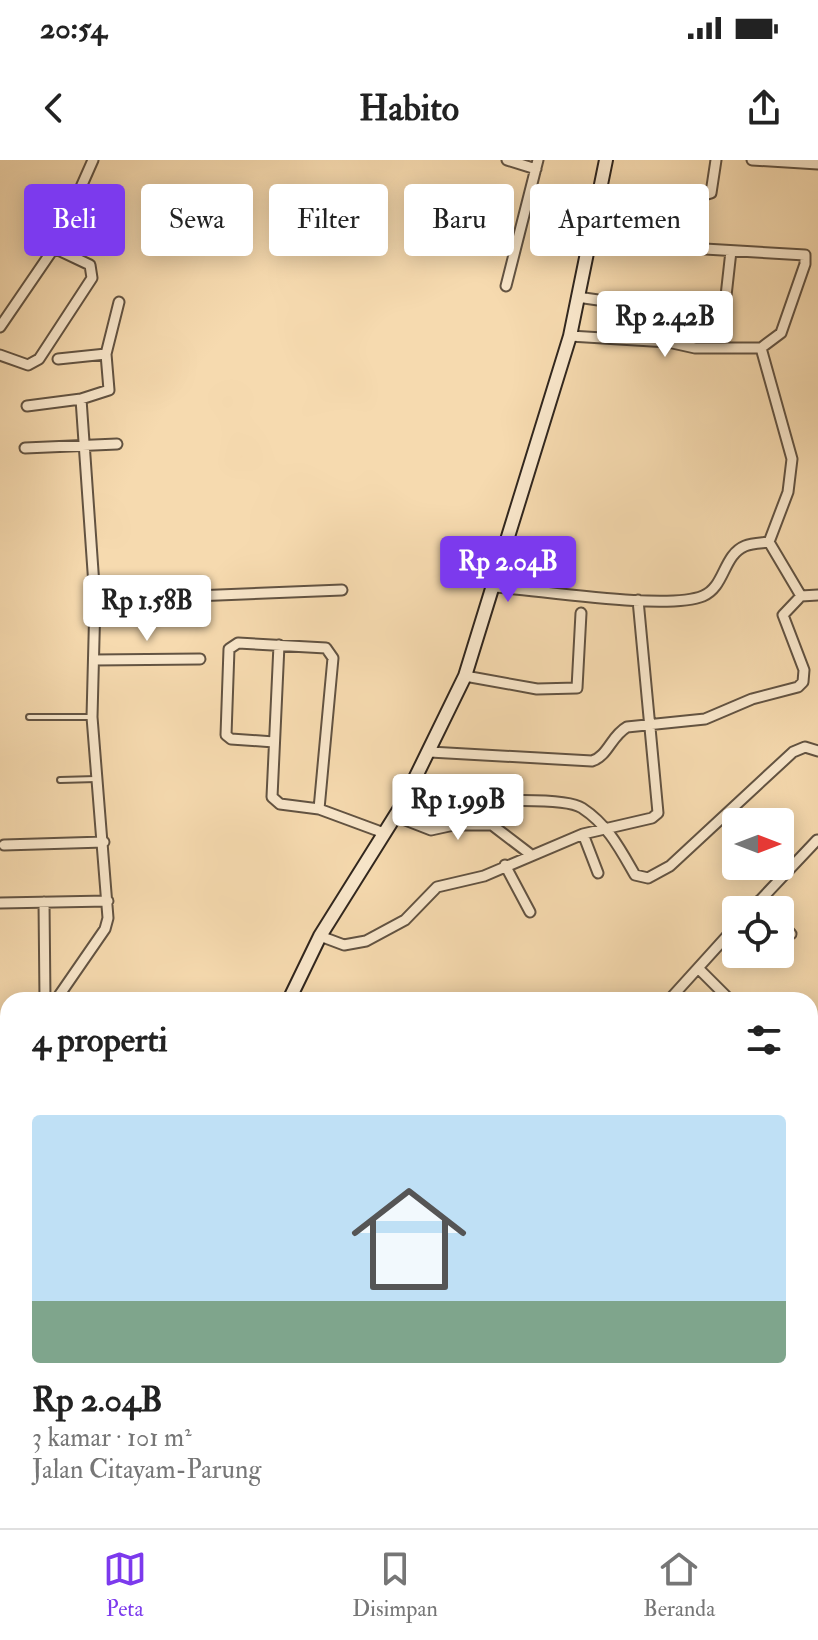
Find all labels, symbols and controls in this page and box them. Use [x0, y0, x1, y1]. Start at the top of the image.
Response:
text: 20:54 [40, 10, 107, 47]
icon: back [32, 86, 76, 130]
text: Habito [359, 86, 459, 131]
icon: share [742, 86, 786, 130]
chip: Beli [24, 184, 125, 256]
chip: Sewa [141, 184, 253, 256]
chip: Filter [269, 184, 388, 256]
chip: Baru [404, 184, 514, 256]
chip: Apartemen [530, 184, 709, 256]
pin: Rp 2.42B [582, 291, 748, 359]
text: Rp 2.42B [615, 301, 715, 333]
pin: Rp 2.04B [425, 536, 591, 604]
text: Rp 2.04B [458, 546, 558, 578]
pin: Rp 1.58B [64, 575, 230, 643]
text: Rp 1.58B [101, 585, 193, 617]
pin: Rp 1.99B [375, 774, 541, 842]
text: Rp 1.99B [410, 784, 506, 816]
north arrow [722, 808, 794, 880]
map controls [722, 808, 794, 968]
button: locate [722, 896, 794, 968]
icon: filters [742, 1018, 786, 1062]
text: 4 properti [32, 1019, 168, 1062]
icon: home [337, 1167, 481, 1311]
text: Rp 2.04B [32, 1379, 162, 1422]
text: 3 kamar · 101 m² [32, 1422, 192, 1454]
text: Jalan Citayam-Parung [32, 1454, 261, 1486]
tab: Peta [103, 1547, 147, 1623]
tab: Disimpan [352, 1547, 438, 1623]
tab: Beranda [643, 1547, 715, 1623]

